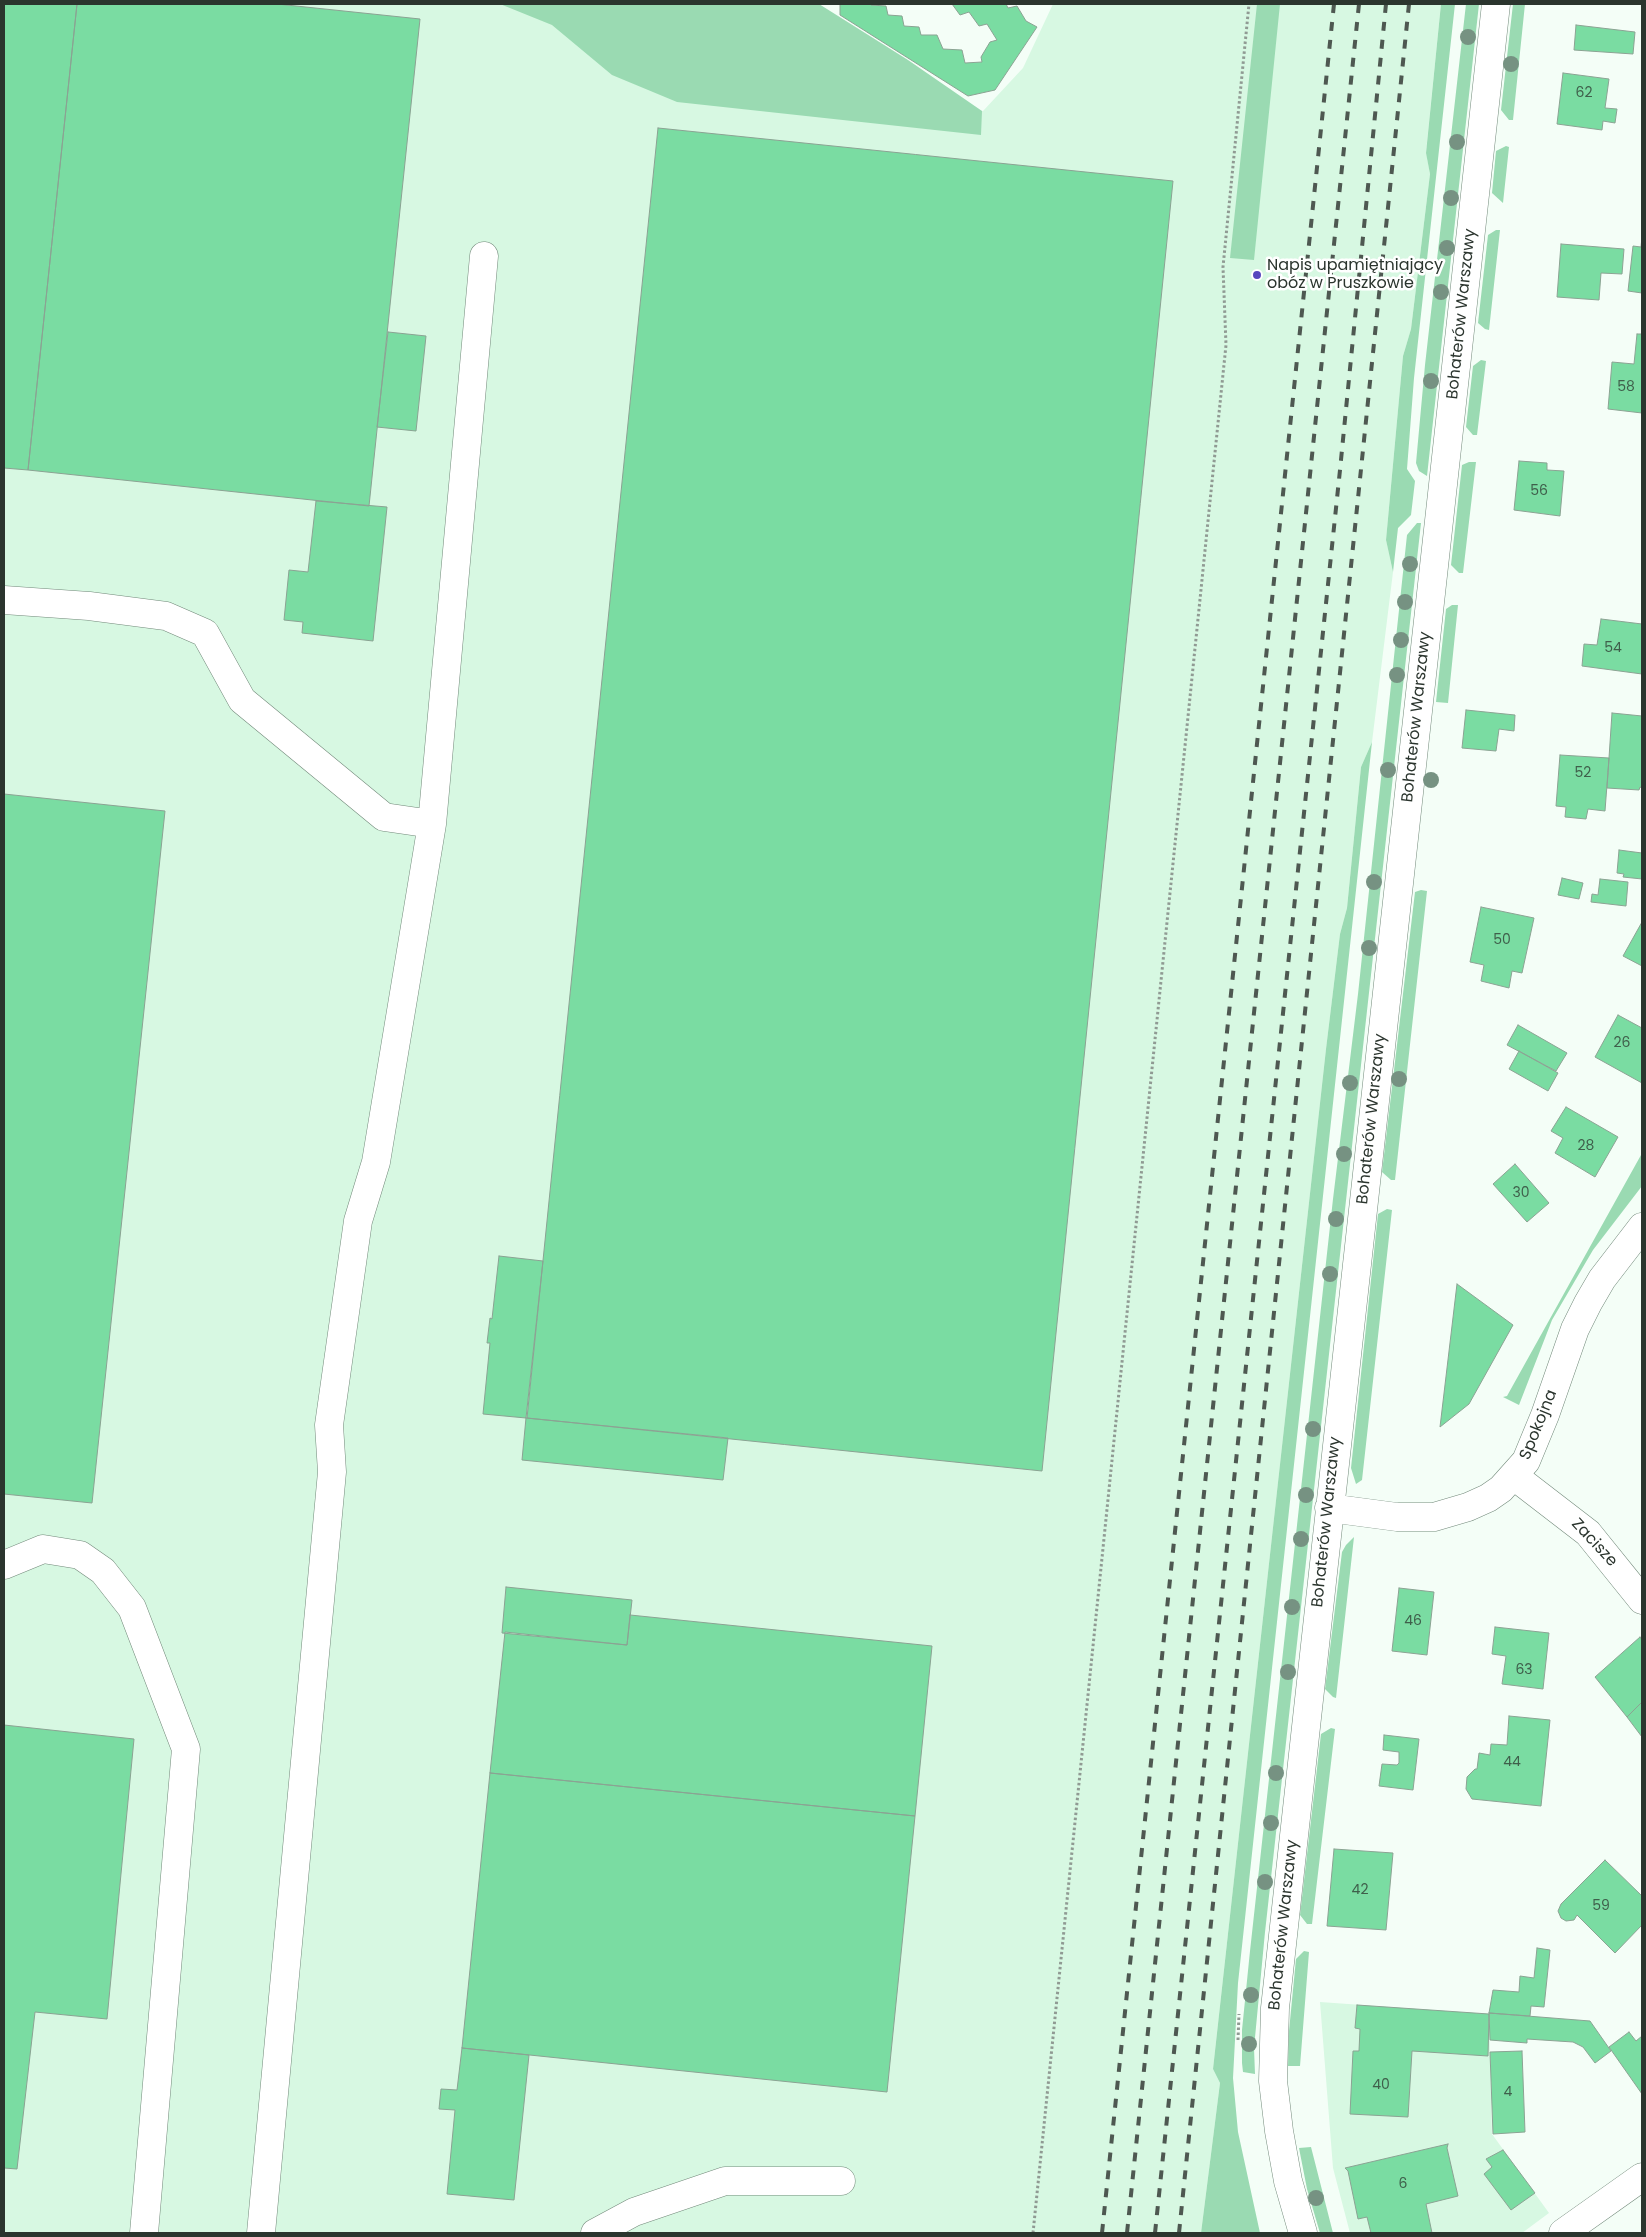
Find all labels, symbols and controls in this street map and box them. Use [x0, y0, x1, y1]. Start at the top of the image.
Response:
house number: 62 [1576, 85, 1592, 101]
street label: Bohaterów Warszawy [1443, 228, 1481, 400]
place label: Napis upamiętniający obóz w Pruszkowie [1267, 256, 1443, 294]
marker: Napis upamiętniający obóz w Pruszkowie [1251, 269, 1263, 281]
house number: 58 [1617, 379, 1635, 395]
house number: 56 [1530, 483, 1548, 499]
street label: Bohaterów Warszawy [1398, 631, 1436, 803]
house number: 54 [1604, 640, 1622, 656]
house number: 52 [1575, 765, 1591, 781]
house number: 50 [1493, 932, 1511, 948]
street label: Bohaterów Warszawy [1353, 1033, 1391, 1205]
house number: 26 [1614, 1035, 1630, 1051]
house number: 28 [1578, 1138, 1594, 1154]
house number: 30 [1512, 1185, 1530, 1201]
street label: Spokojna [1516, 1387, 1562, 1463]
street label: Bohaterów Warszawy [1308, 1436, 1346, 1608]
street label: Zacisze [1567, 1515, 1621, 1571]
house number: 46 [1404, 1613, 1422, 1629]
house number: 63 [1515, 1662, 1533, 1678]
house number: 44 [1503, 1754, 1521, 1770]
street label: Bohaterów Warszawy [1265, 1839, 1303, 2011]
house number: 42 [1352, 1882, 1368, 1898]
house number: 59 [1592, 1898, 1610, 1914]
house number: 40 [1372, 2077, 1390, 2093]
house number: 4 [1504, 2084, 1512, 2100]
house number: 6 [1399, 2176, 1407, 2192]

